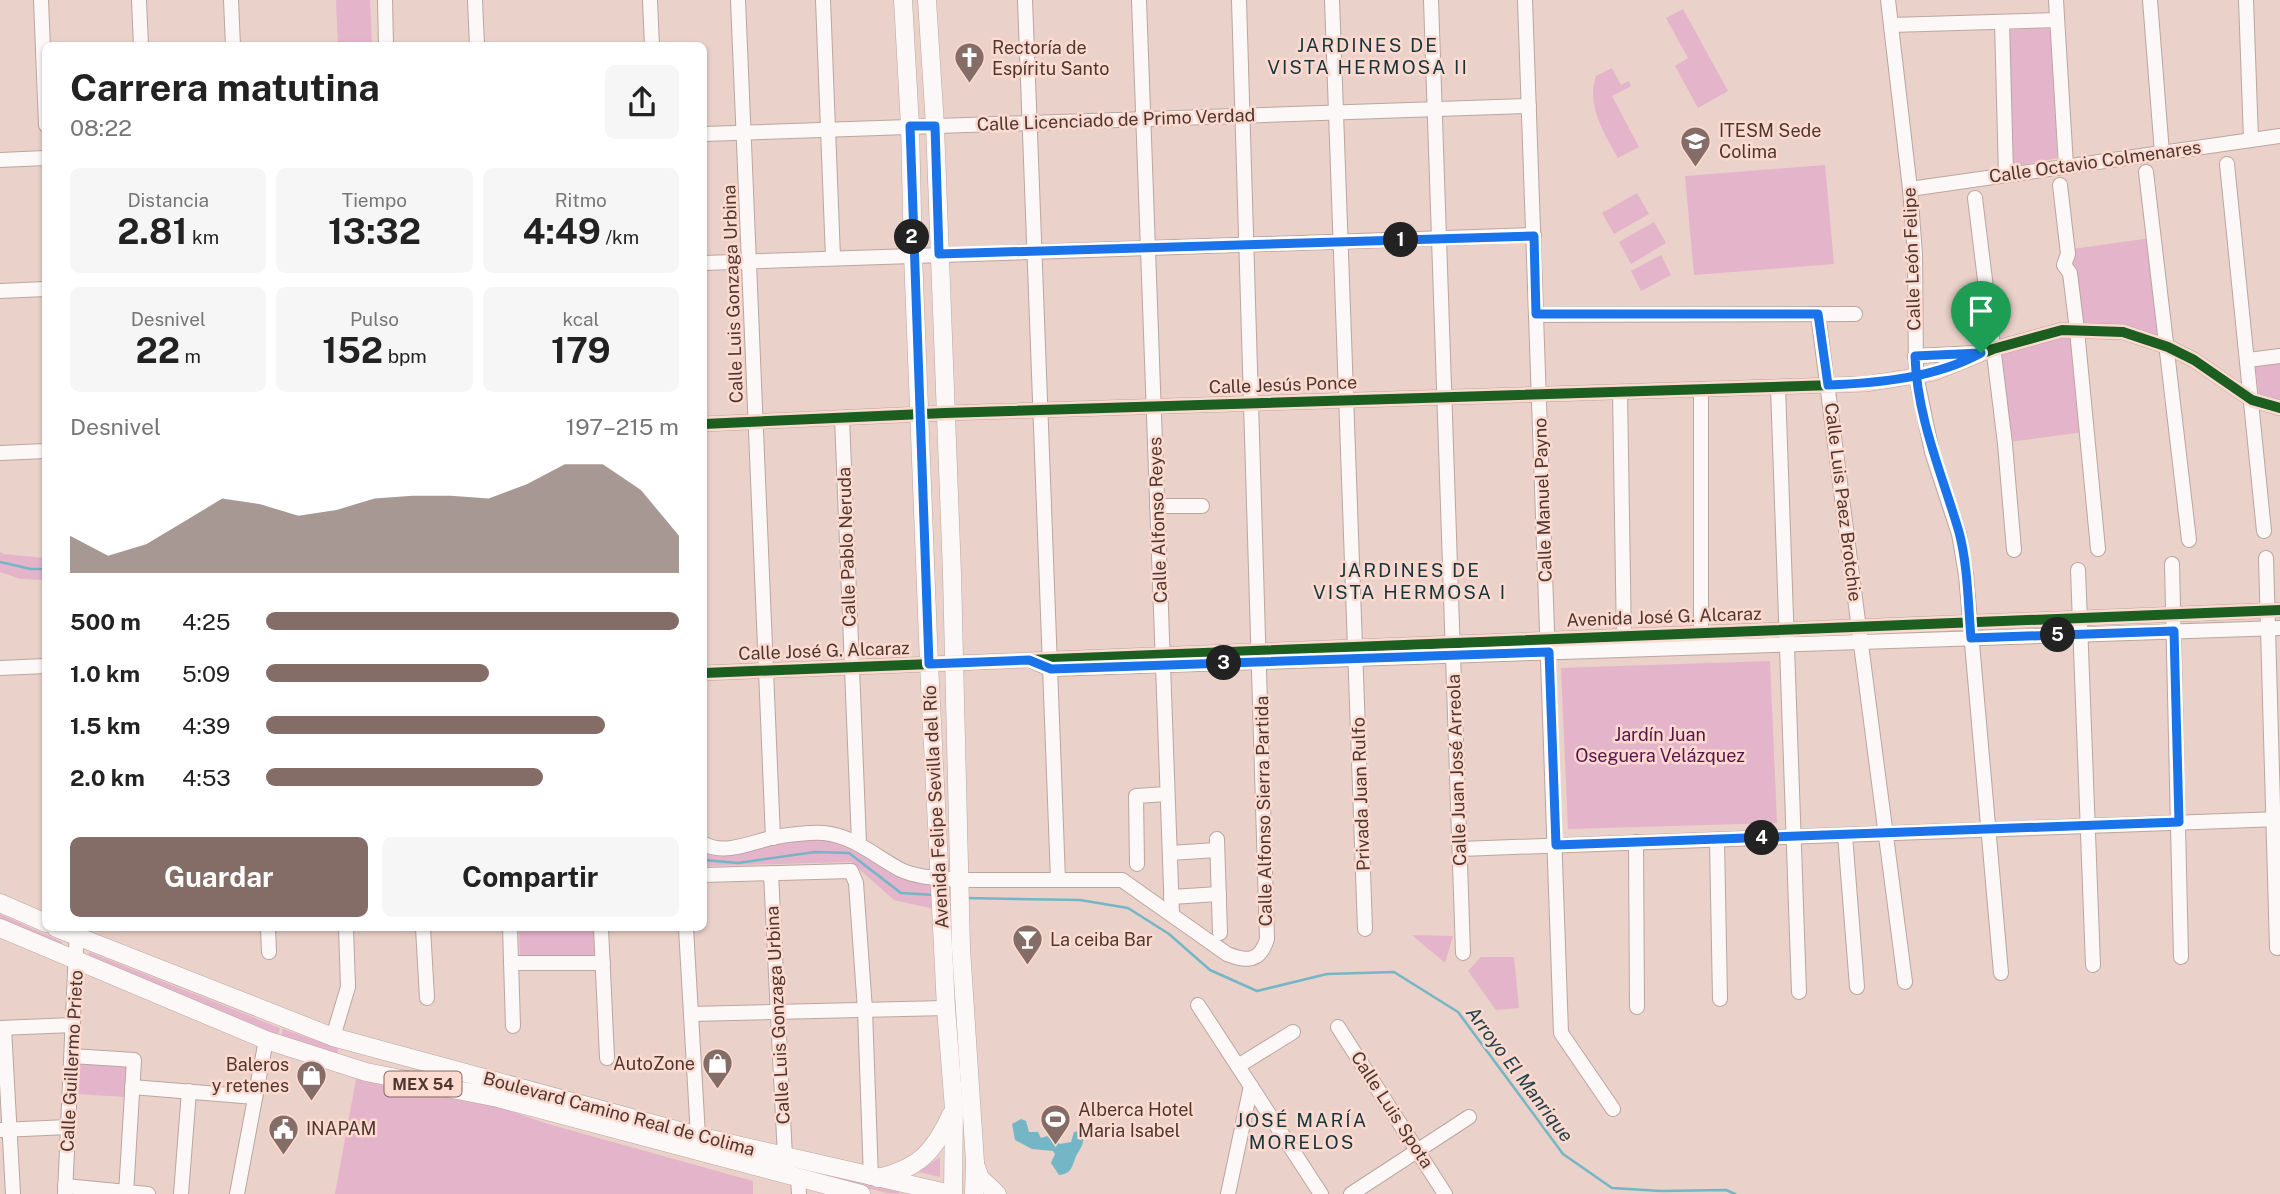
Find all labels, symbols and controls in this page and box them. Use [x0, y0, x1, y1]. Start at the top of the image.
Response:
district label: JARDINES DE VISTA HERMOSA II [1267, 34, 1469, 78]
place label: Rectoría de Espíritu Santo [992, 37, 1109, 79]
church icon: Rectoría de Espíritu Santo [952, 41, 986, 85]
text: Carrera matutina [70, 65, 380, 110]
button: share [605, 65, 679, 139]
street label: Calle Licenciado de Primo Verdad [976, 104, 1256, 135]
text: 08:22 [70, 114, 132, 141]
place label: ITESM Sede Colima [1719, 120, 1822, 162]
school or university icon: ITESM Sede Colima [1679, 124, 1713, 168]
street label: Calle Octavio Colmenares [1988, 136, 2202, 187]
street label: Calle Luis Gonzaga Urbina [718, 184, 747, 404]
street label: Calle León Felipe [1899, 187, 1924, 331]
text: Distancia [127, 189, 209, 211]
text: Tiempo [342, 189, 407, 211]
text: Ritmo [555, 189, 607, 211]
text: 2.81 [117, 211, 187, 252]
text: 13:32 [328, 211, 421, 252]
text: 4:49 [522, 211, 601, 252]
pin: 2 [894, 219, 930, 254]
pin: 1 [1384, 222, 1418, 258]
text: 2 [905, 225, 918, 247]
text: km [187, 226, 219, 248]
text: /km [601, 226, 639, 248]
text: 1 [1396, 228, 1405, 250]
pin [1951, 281, 2011, 353]
icon: arrive [1962, 292, 2000, 330]
text: Desnivel [131, 308, 206, 330]
text: Pulso [350, 308, 399, 330]
text: kcal [562, 308, 599, 330]
text: 22 [135, 330, 180, 371]
text: 152 [322, 330, 383, 371]
text: 179 [551, 330, 611, 371]
text: m [180, 345, 201, 367]
text: bpm [383, 345, 427, 367]
street label: Calle Jesús Ponce [1208, 371, 1358, 398]
street label: Calle Luis Paez Brotchie [1821, 401, 1866, 603]
text: Desnivel [70, 413, 161, 440]
text: 197–215 m [566, 413, 679, 440]
street label: Calle Manuel Payno [1529, 417, 1556, 583]
street label: Calle Alfonso Reyes [1144, 437, 1171, 604]
street label: Calle Pablo Neruda [833, 467, 860, 627]
district label: JARDINES DE VISTA HERMOSA I [1313, 559, 1507, 603]
street label: Avenida José G. Alcaraz [1566, 603, 1762, 630]
text: 500 m [70, 608, 141, 635]
text: 4:25 [182, 608, 231, 635]
pin: 5 [2040, 618, 2076, 652]
text: 5 [2051, 623, 2064, 645]
street label: Calle José G. Alcaraz [738, 637, 910, 664]
pin: 3 [1206, 646, 1242, 680]
text: 3 [1217, 651, 1230, 673]
text: 1.0 km [70, 660, 140, 687]
text: 5:09 [182, 660, 230, 687]
street label: Calle Juan José Arreola [1443, 674, 1470, 866]
street label: Avenida Felipe Sevilla del Río [919, 685, 952, 929]
street label: Calle Alfonso Sierra Partida [1251, 696, 1276, 927]
text: 1.5 km [70, 712, 141, 739]
text: 4:39 [182, 712, 230, 739]
street label: Privada Juan Rulfo [1347, 717, 1374, 871]
park label: Jardín Juan Oseguera Velázquez [1575, 724, 1745, 766]
text: 2.0 km [70, 764, 145, 791]
text: 4:53 [182, 764, 231, 791]
pin: 4 [1744, 820, 1780, 856]
text: 4 [1755, 826, 1768, 848]
button: Guardar [70, 837, 368, 917]
button: Compartir [382, 837, 679, 917]
street label: Calle Luis Gonzaga Urbina [761, 905, 794, 1125]
bar icon: La ceiba Bar [1010, 923, 1044, 967]
place label: La ceiba Bar [1050, 929, 1153, 950]
street label: Calle Guillermo Prieto [56, 969, 87, 1153]
water label: Arroyo El Manrique [1462, 1002, 1578, 1146]
shop icon: AutoZone [701, 1047, 735, 1091]
street label: Calle Luis Spota [1347, 1047, 1438, 1172]
place label: AutoZone [613, 1053, 695, 1074]
place label: Baleros y retenes [212, 1054, 289, 1096]
shop icon: Baleros y retenes [295, 1058, 329, 1102]
street label: Boulevard Camino Real de Colima [481, 1067, 757, 1160]
road number: MEX 54 [384, 1072, 462, 1096]
place label: Alberca Hotel Maria Isabel [1078, 1099, 1194, 1141]
sports icon: Alberca Hotel Maria Isabel [1038, 1103, 1072, 1147]
district label: JOSÉ MARÍA MORELOS [1236, 1109, 1368, 1153]
public building icon: INAPAM [266, 1112, 300, 1156]
place label: INAPAM [306, 1118, 377, 1139]

